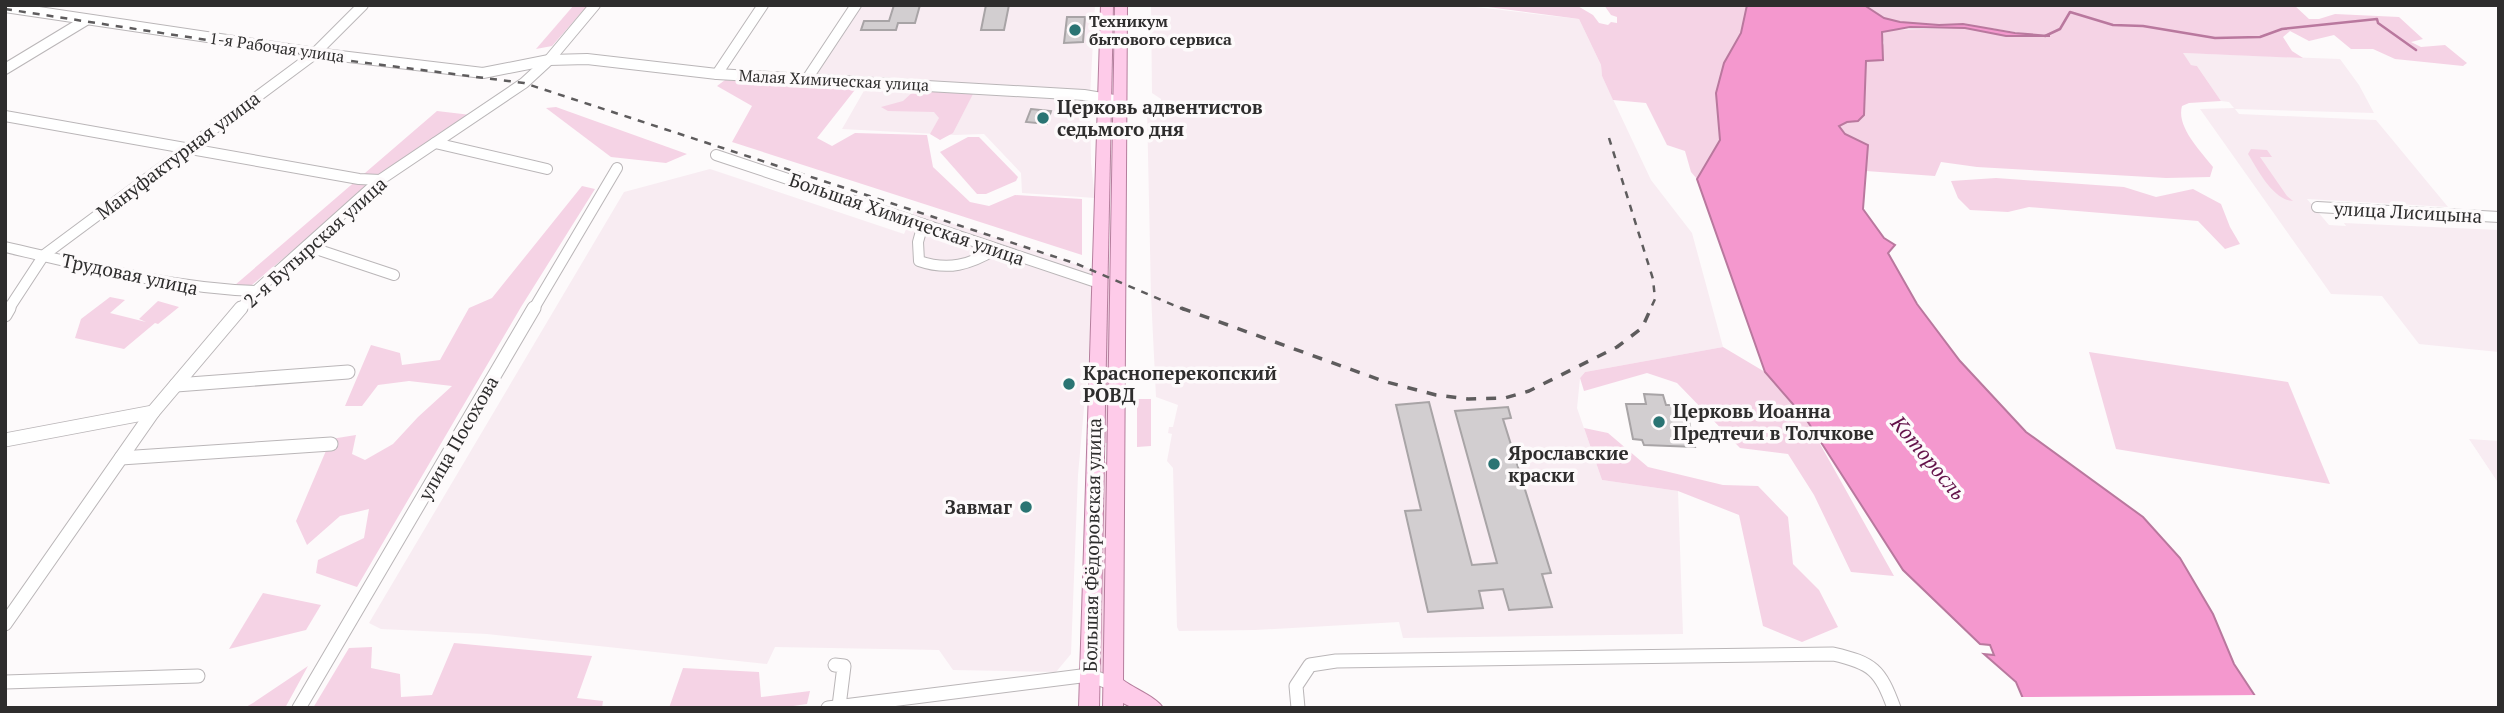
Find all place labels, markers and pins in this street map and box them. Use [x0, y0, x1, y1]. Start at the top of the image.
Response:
place label: Техникум бытового сервиса [1089, 10, 1232, 50]
marker: Техникум бытового сервиса [1067, 22, 1083, 38]
place label: Церковь адвентистов седьмого дня [1057, 94, 1263, 141]
marker: Церковь адвентистов седьмого дня [1035, 110, 1051, 126]
place label: Красноперекопский РОВД [1083, 360, 1277, 407]
marker: Красноперекопский РОВД [1061, 376, 1077, 392]
place label: Церковь Иоанна Предтечи в Толчкове [1673, 398, 1874, 445]
marker: Церковь Иоанна Предтечи в Толчкове [1651, 414, 1667, 430]
place label: Ярославские краски [1508, 440, 1629, 487]
marker: Ярославские краски [1486, 456, 1502, 472]
place label: Завмаг [945, 494, 1012, 519]
marker: Завмаг [1018, 499, 1034, 515]

